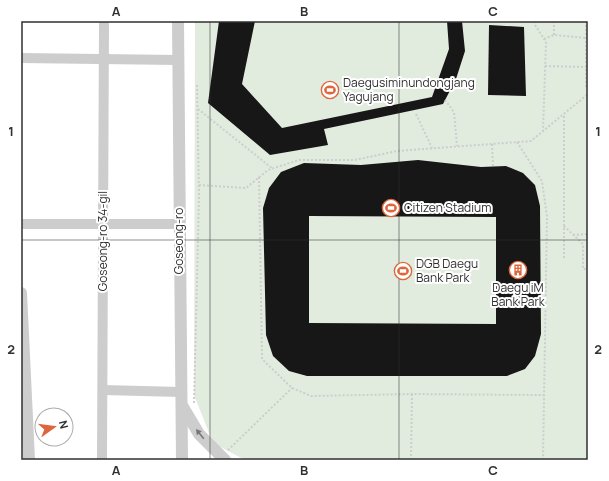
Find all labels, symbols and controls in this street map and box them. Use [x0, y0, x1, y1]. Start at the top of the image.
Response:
text: A [112, 2, 121, 20]
text: B [300, 2, 308, 20]
text: C [488, 2, 498, 20]
place label: Daegusiminundongjang Yagujang [343, 74, 475, 105]
sports icon: Daegusiminundongjang Yagujang [320, 80, 340, 100]
text: 1 [8, 122, 14, 140]
text: 1 [595, 122, 601, 140]
street label: Goseong-ro 34-gil [94, 191, 111, 291]
sports icon: Citizen Stadium [381, 198, 401, 218]
place label: Citizen Stadium [404, 199, 491, 216]
street label: Goseong-ro [170, 208, 187, 274]
place label: DGB Daegu Bank Park [416, 255, 478, 286]
building icon: Daegu iM Bank Park [508, 260, 528, 280]
sports icon: DGB Daegu Bank Park [393, 261, 413, 281]
place label: Daegu iM Bank Park [491, 279, 546, 310]
text: 2 [7, 340, 15, 358]
text: 2 [594, 340, 602, 358]
north arrow [34, 407, 74, 447]
text: N [56, 419, 72, 430]
one-way arrow [195, 428, 204, 439]
text: A [112, 461, 121, 479]
text: B [300, 461, 308, 479]
text: C [488, 461, 498, 479]

